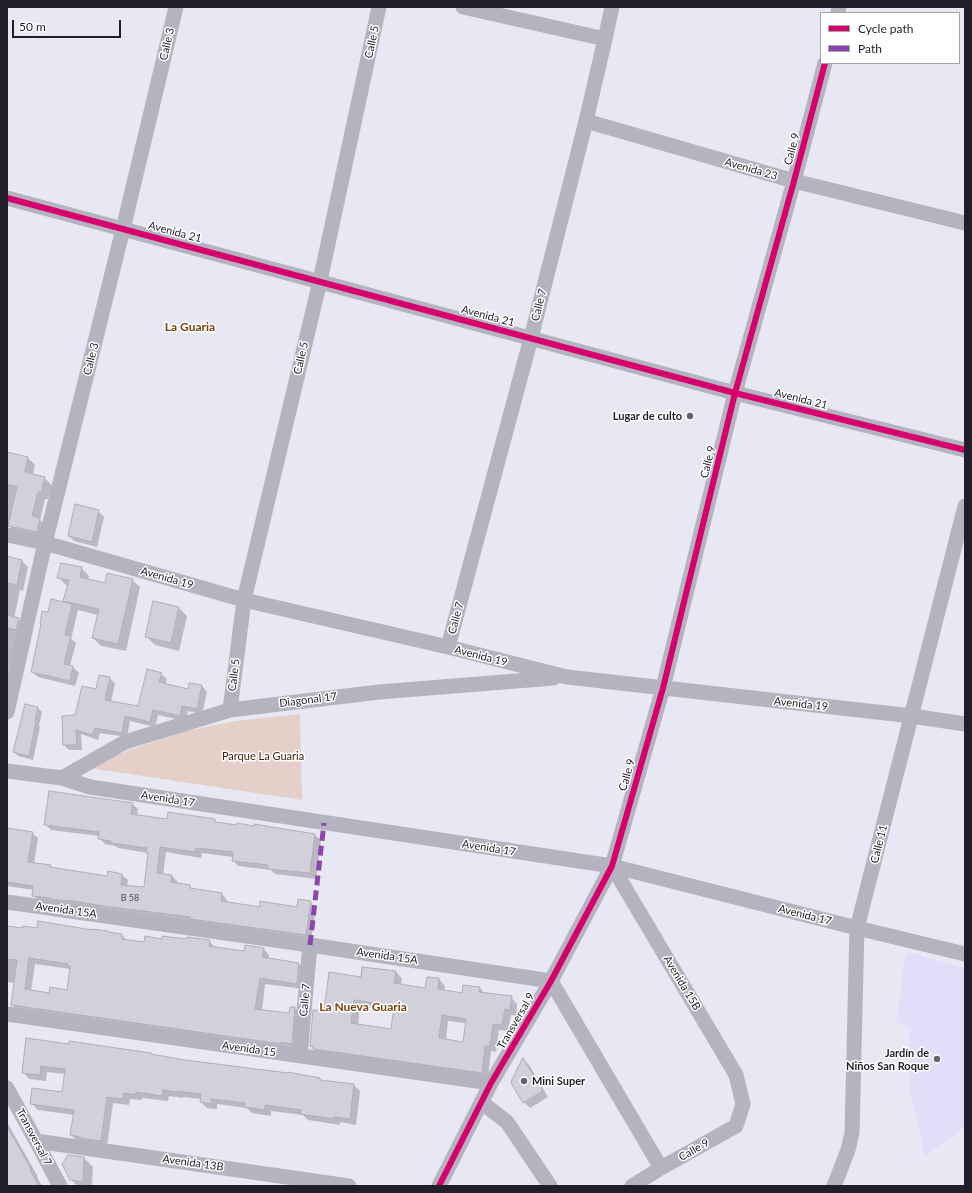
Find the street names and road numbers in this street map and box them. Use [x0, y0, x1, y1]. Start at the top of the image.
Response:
street label: Calle 5 [362, 24, 382, 60]
street label: Calle 3 [157, 26, 177, 62]
street label: Calle 9 [781, 131, 803, 167]
street label: Avenida 23 [723, 155, 779, 183]
street label: Avenida 21 [147, 219, 203, 245]
street label: Calle 7 [529, 287, 549, 323]
street label: Avenida 21 [460, 303, 516, 329]
street label: Calle 5 [291, 340, 311, 376]
street label: Calle 3 [81, 341, 101, 377]
street label: Avenida 21 [773, 386, 829, 412]
street label: Calle 9 [698, 444, 718, 480]
street label: Avenida 19 [139, 564, 195, 592]
street label: Calle 7 [445, 600, 467, 636]
street label: Avenida 19 [453, 643, 509, 669]
street label: Calle 5 [225, 658, 243, 692]
street label: Diagonal 17 [278, 690, 338, 710]
street label: Avenida 19 [773, 695, 829, 713]
street label: Calle 9 [616, 757, 638, 793]
street label: Avenida 17 [140, 788, 196, 810]
street label: Calle 11 [868, 823, 890, 865]
street label: Avenida 17 [461, 837, 517, 859]
street label: Avenida 15A [34, 899, 98, 921]
street label: Avenida 17 [777, 902, 833, 928]
street label: Avenida 15A [355, 945, 419, 967]
street label: Avenida 15B [661, 953, 703, 1013]
street label: Calle 7 [297, 983, 313, 1017]
street label: Transversal 9 [495, 991, 537, 1051]
street label: Avenida 15 [221, 1039, 277, 1059]
street label: Transversal 7 [13, 1106, 55, 1168]
street label: Calle 9 [676, 1136, 712, 1164]
street label: Avenida 13B [162, 1152, 224, 1174]

